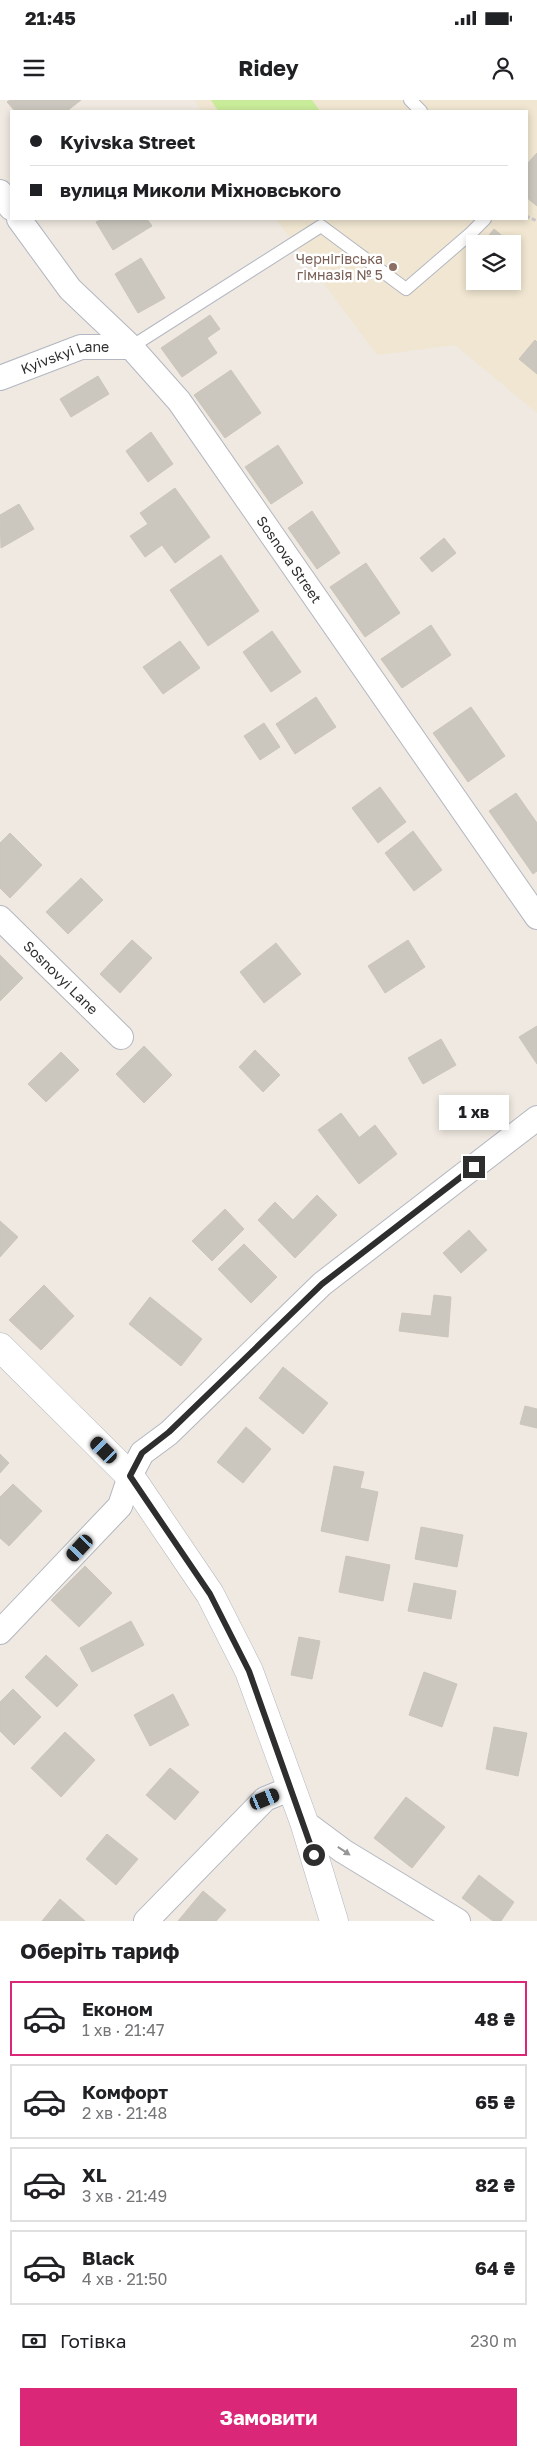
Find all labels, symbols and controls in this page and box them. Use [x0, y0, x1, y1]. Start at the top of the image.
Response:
text: 21:45 [25, 6, 76, 29]
icon: menu [20, 54, 48, 82]
text: Ridey [238, 54, 299, 81]
icon: person [489, 54, 517, 82]
text: Kyivska Street [60, 130, 195, 153]
text: вулиця Миколи Міхновського [60, 178, 341, 201]
map controls [466, 235, 521, 290]
button: layers [466, 235, 521, 290]
place label: Чернігівська гімназія № 5 [296, 250, 383, 283]
marker: Чернігівська гімназія № 5 [387, 261, 399, 273]
street label: Kyivskyi Lane [18, 337, 109, 377]
street label: Sosnova Street [253, 513, 325, 606]
street label: Sosnovyi Lane [20, 937, 102, 1018]
callout: 1 хв [439, 1094, 509, 1130]
text: 1 хв [459, 1102, 489, 1122]
route end [463, 1156, 485, 1178]
car [88, 1434, 119, 1466]
car [64, 1532, 95, 1564]
car [248, 1786, 281, 1812]
route start [303, 1844, 325, 1866]
one-way arrow [337, 1846, 350, 1856]
text: Оберіть тариф [20, 1937, 179, 1964]
icon: car [22, 1996, 67, 2041]
text: Економ [82, 1997, 153, 2020]
text: 48 ₴ [475, 2007, 515, 2030]
text: 1 хв · 21:47 [82, 2020, 164, 2040]
icon: car [22, 2079, 67, 2124]
text: Комфорт [82, 2080, 168, 2103]
text: 65 ₴ [475, 2090, 515, 2113]
text: 2 хв · 21:48 [82, 2103, 167, 2123]
icon: car [22, 2162, 67, 2207]
text: XL [82, 2163, 107, 2186]
text: 82 ₴ [475, 2173, 515, 2196]
text: 3 хв · 21:49 [82, 2186, 167, 2206]
icon: car [22, 2245, 67, 2290]
text: Black [82, 2246, 135, 2269]
text: 64 ₴ [475, 2256, 515, 2279]
text: 4 хв · 21:50 [82, 2269, 167, 2289]
icon: cash [20, 2327, 48, 2355]
text: Готівка [60, 2329, 126, 2352]
text: 230 m [470, 2331, 517, 2351]
button: Замовити [20, 2388, 517, 2446]

